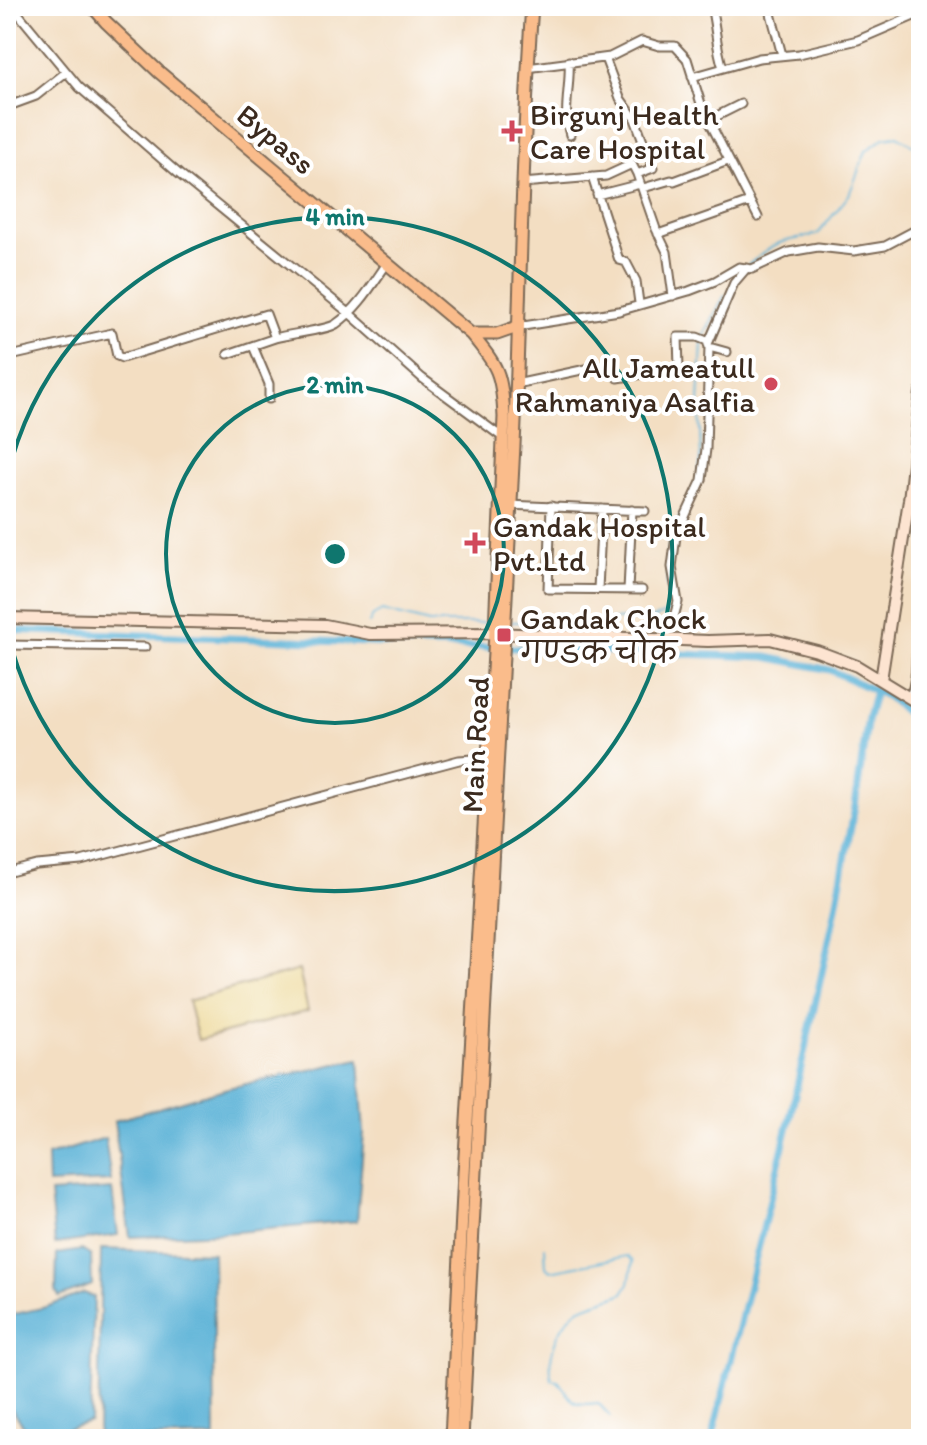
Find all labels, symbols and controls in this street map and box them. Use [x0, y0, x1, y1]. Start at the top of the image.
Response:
street label: Bypass [229, 96, 323, 182]
place label: Birgunj Health Care Hospital [530, 96, 719, 167]
marker: Birgunj Health Care Hospital [501, 120, 523, 142]
text: 4 min [306, 202, 365, 231]
place label: All Jameatull Rahmaniya Asalfia [515, 349, 756, 420]
text: 2 min [306, 370, 364, 399]
marker: All Jameatull Rahmaniya Asalfia [762, 375, 780, 393]
place label: Gandak Hospital Pvt.Ltd [493, 508, 706, 579]
marker: Gandak Hospital Pvt.Ltd [464, 532, 486, 554]
centre of rings [321, 540, 349, 568]
place label: Gandak Chock गण्डक चोक [518, 600, 707, 671]
marker: Gandak Chock गण्डक चोक [495, 626, 513, 644]
street label: Main Road [453, 676, 497, 814]

